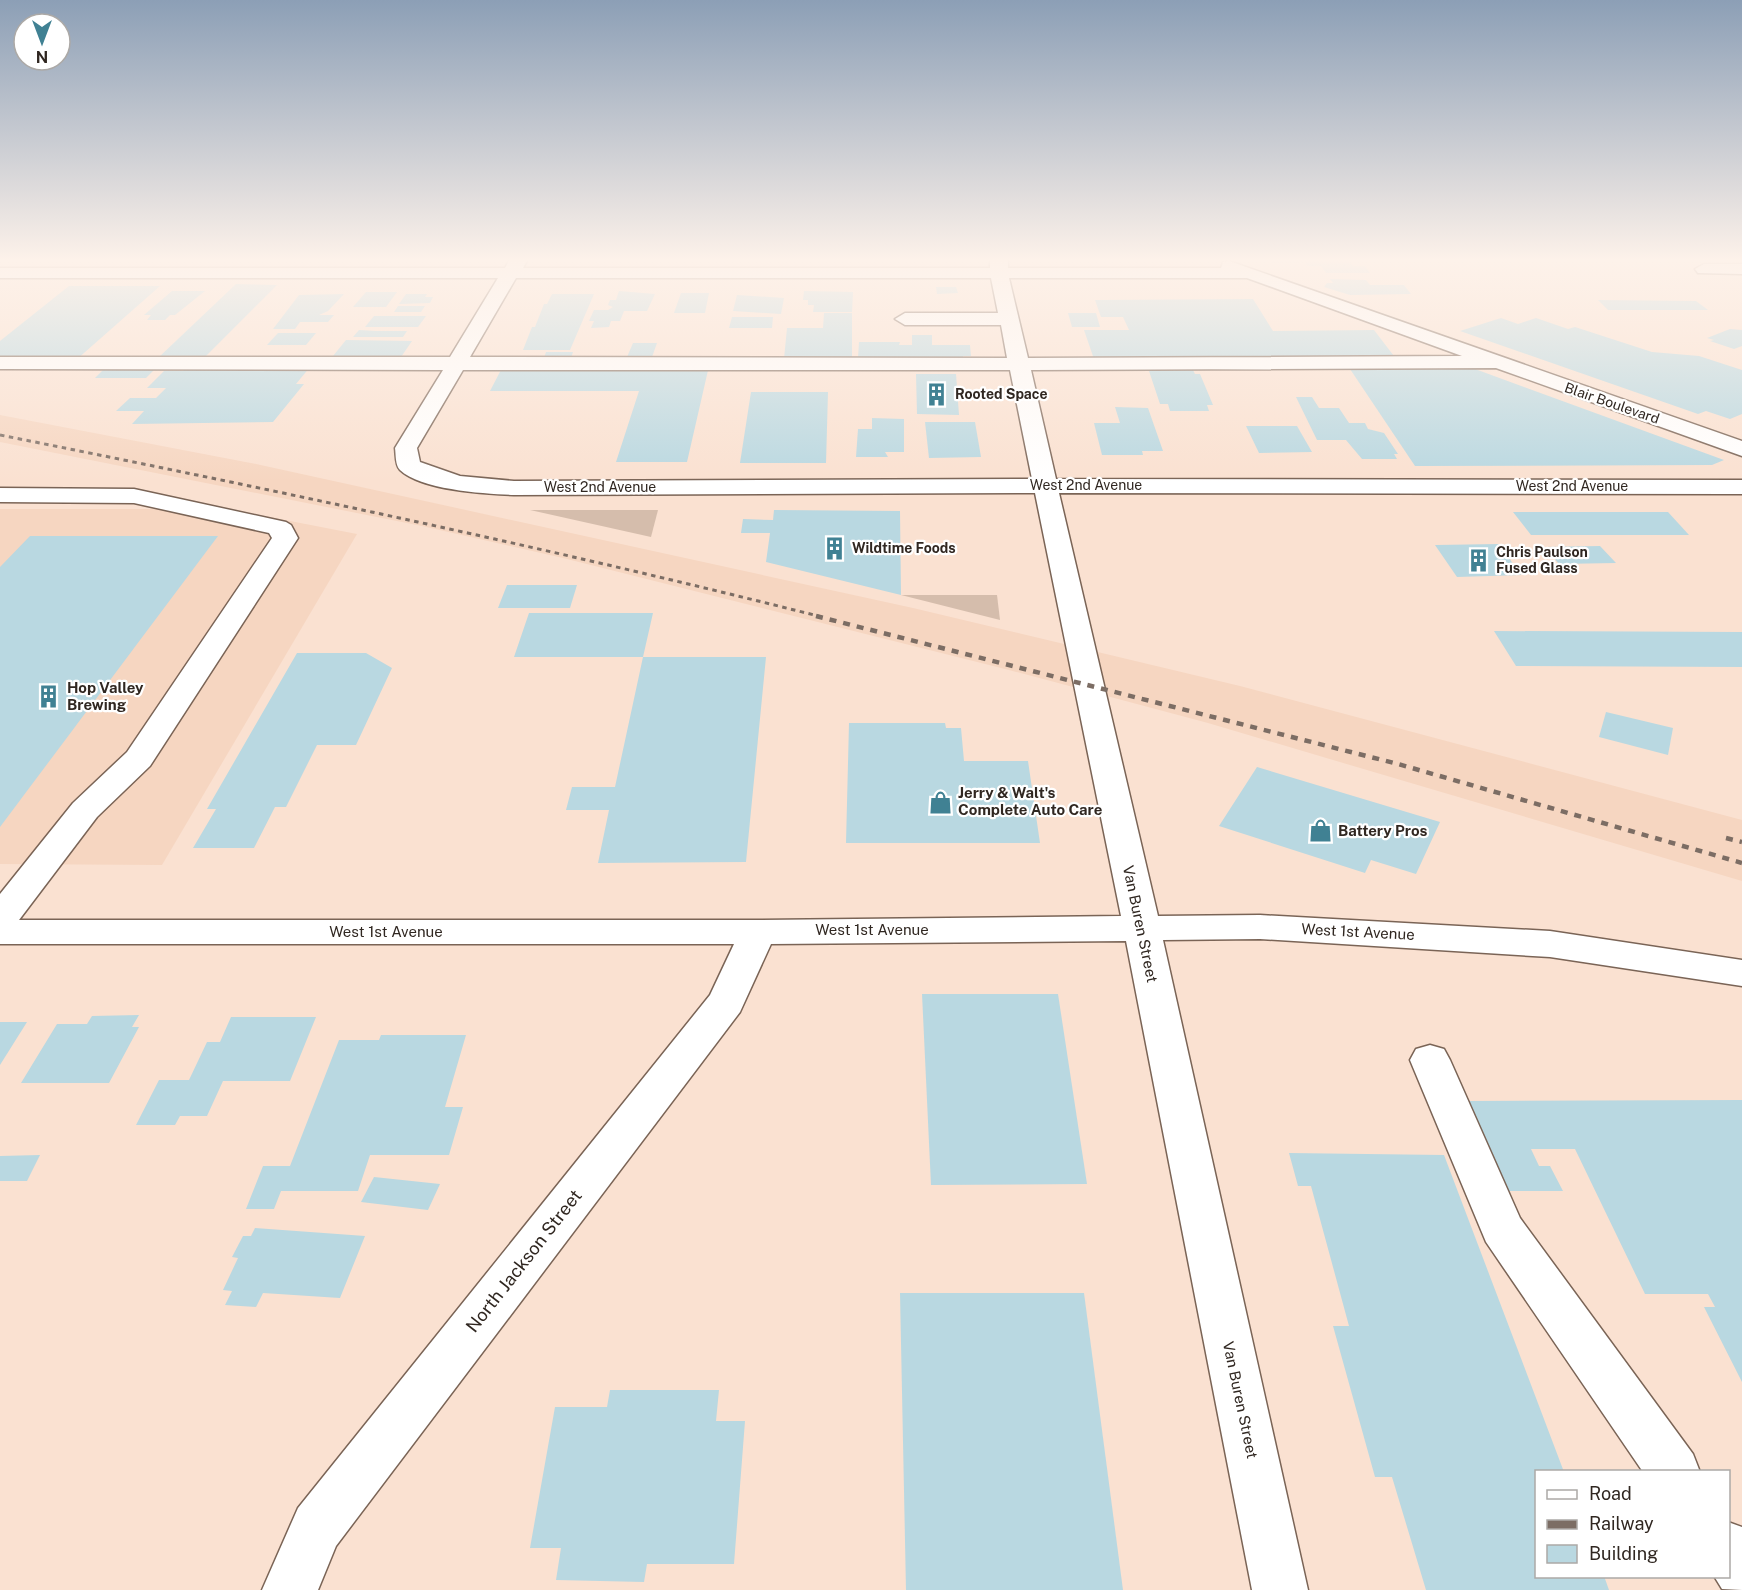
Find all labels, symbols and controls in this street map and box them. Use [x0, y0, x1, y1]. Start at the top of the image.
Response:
north arrow [12, 12, 72, 72]
text: N [36, 47, 48, 66]
street label: Blair Boulevard [1562, 379, 1662, 427]
building icon: Rooted Space [924, 381, 950, 407]
place label: Rooted Space [955, 386, 1048, 402]
street label: West 2nd Avenue [1030, 477, 1142, 493]
street label: West 2nd Avenue [1516, 478, 1628, 494]
street label: West 2nd Avenue [544, 479, 656, 495]
building icon: Wildtime Foods [821, 535, 847, 561]
place label: Wildtime Foods [852, 540, 956, 556]
place label: Chris Paulson Fused Glass [1496, 544, 1588, 576]
building icon: Chris Paulson Fused Glass [1465, 547, 1491, 573]
place label: Hop Valley Brewing [67, 679, 144, 713]
building icon: Hop Valley Brewing [36, 684, 62, 710]
place label: Jerry & Walt's Complete Auto Care [958, 784, 1102, 818]
shop icon: Jerry & Walt's Complete Auto Care [927, 789, 953, 815]
shop icon: Battery Pros [1307, 818, 1333, 844]
place label: Battery Pros [1338, 822, 1428, 839]
street label: Van Buren Street [1120, 864, 1161, 984]
street label: West 1st Avenue [1301, 920, 1415, 943]
street label: West 1st Avenue [815, 921, 929, 938]
street label: West 1st Avenue [329, 923, 443, 940]
street label: North Jackson Street [461, 1185, 586, 1336]
street label: Van Buren Street [1220, 1340, 1261, 1460]
legend [1535, 1470, 1730, 1578]
text: Road [1589, 1483, 1632, 1504]
text: Railway [1589, 1513, 1654, 1534]
text: Building [1589, 1543, 1658, 1564]

